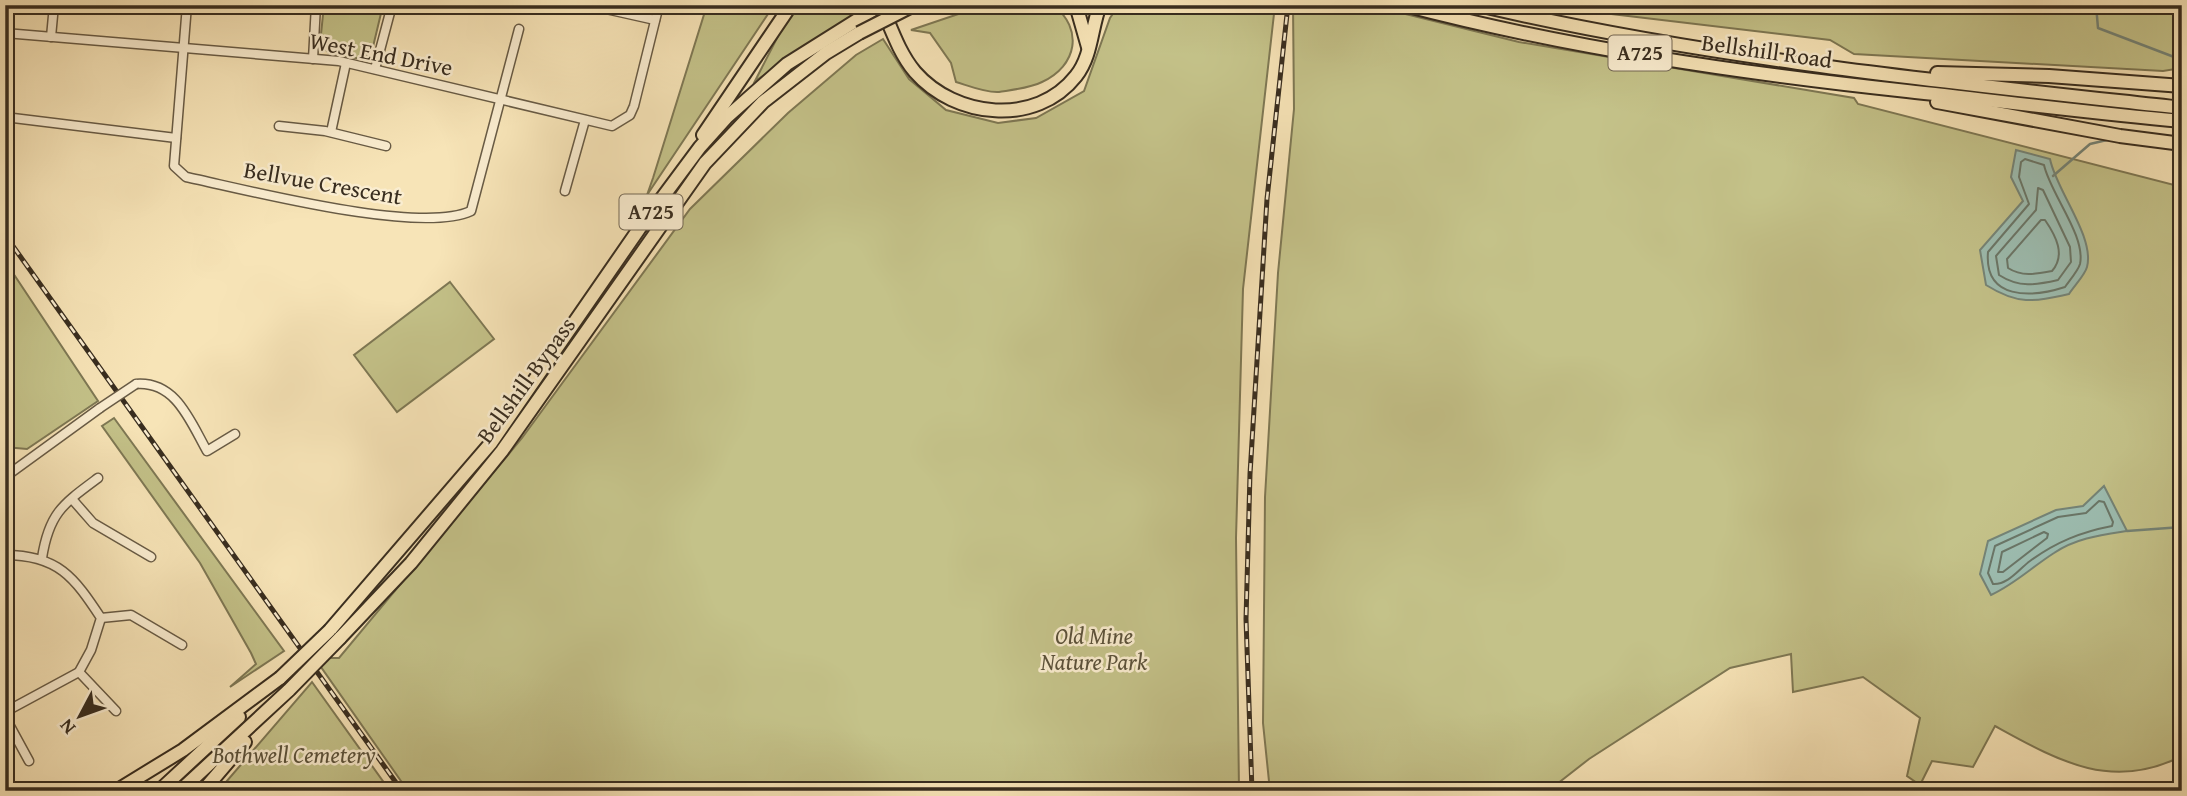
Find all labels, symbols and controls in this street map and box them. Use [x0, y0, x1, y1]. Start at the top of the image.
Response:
street label: West End Drive [307, 23, 456, 84]
street label: Bellshill Road [1700, 25, 1835, 76]
road number: A725 [1608, 36, 1672, 70]
street label: Bellvue Crescent [241, 152, 405, 213]
road number: A725 [620, 194, 682, 230]
street label: Bellshill Bypass [468, 310, 583, 450]
park label: Old Mine Nature Park [1040, 619, 1148, 678]
north arrow [46, 680, 116, 750]
text: N [52, 713, 82, 741]
park label: Bothwell Cemetery [212, 738, 376, 771]

